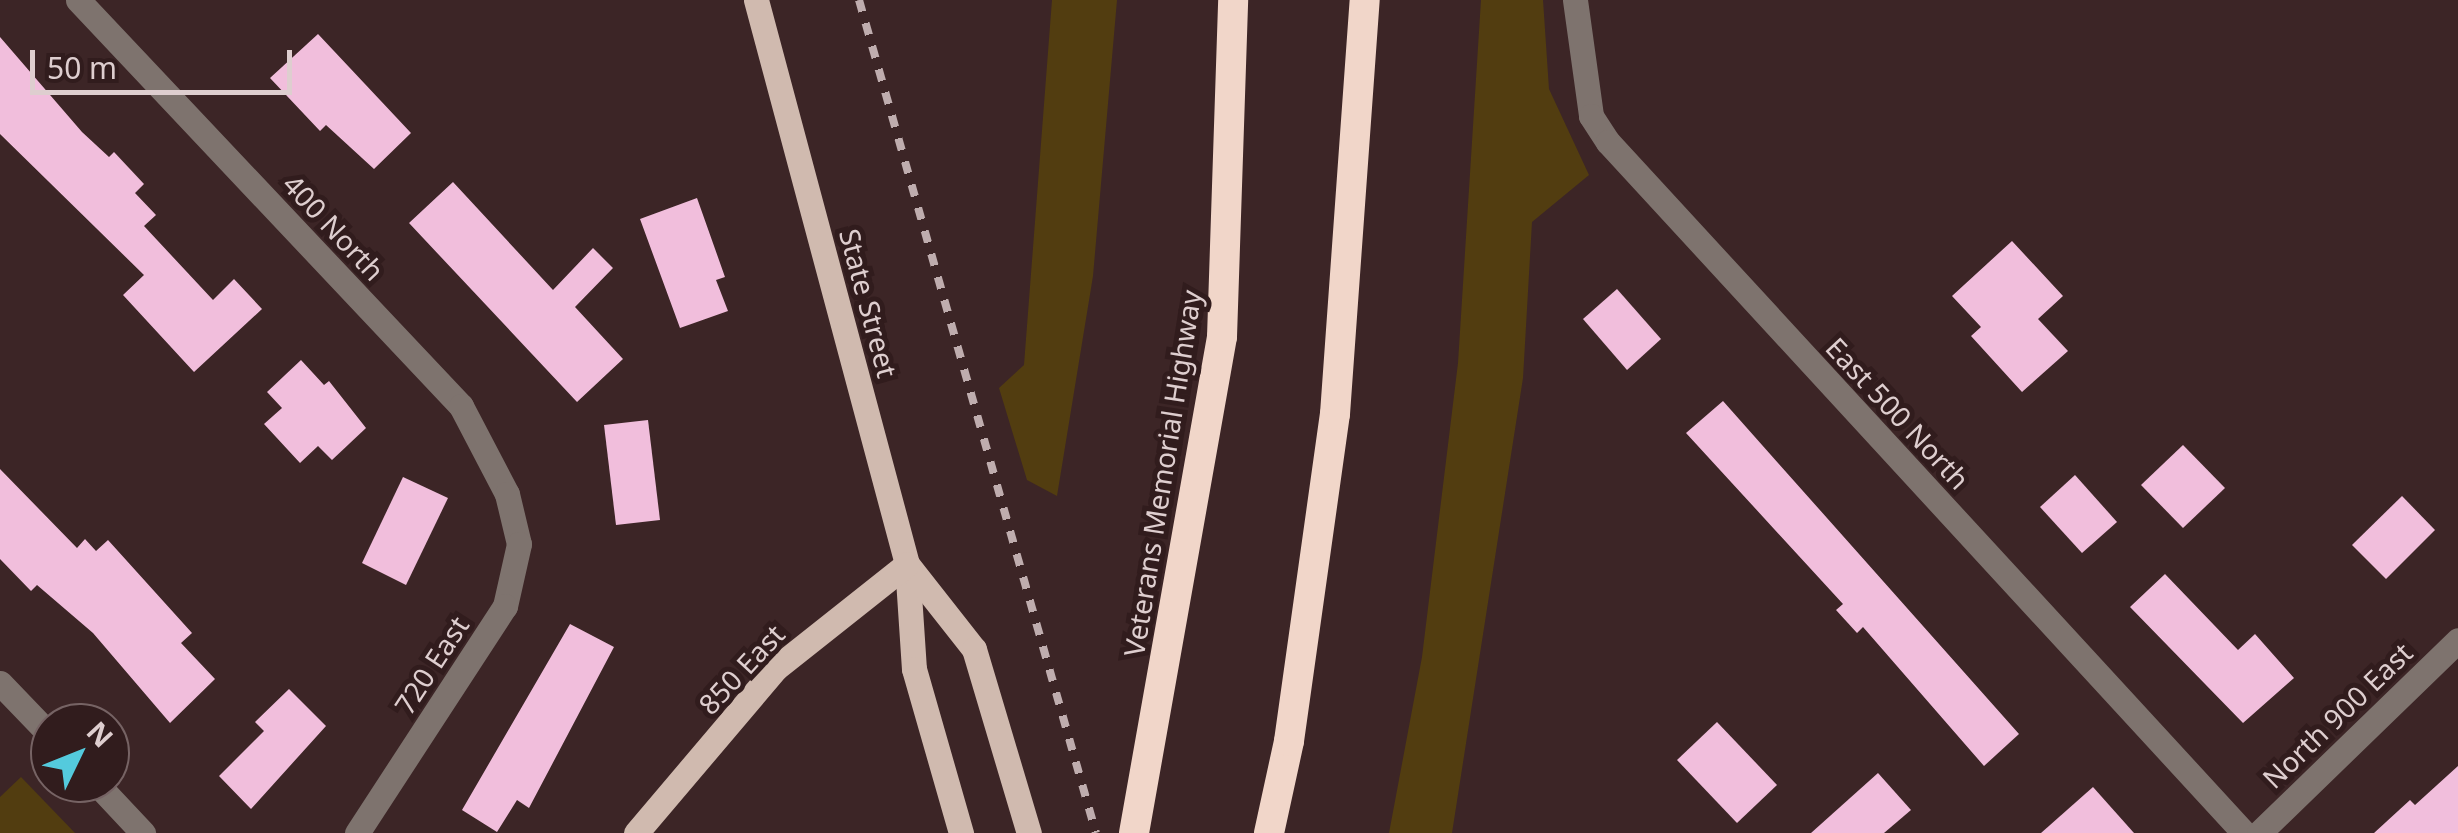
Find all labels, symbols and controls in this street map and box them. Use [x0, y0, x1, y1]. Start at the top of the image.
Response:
scale bar [35, 30, 298, 92]
text: 50 m [47, 47, 117, 88]
street label: 400 North [277, 167, 391, 287]
street label: State Street [833, 225, 905, 381]
street label: Veterans Memorial Highway [1116, 287, 1208, 659]
street label: East 500 North [1819, 330, 1977, 496]
street label: 720 East [387, 610, 475, 720]
street label: 850 East [691, 617, 791, 721]
street label: North 900 East [2255, 635, 2419, 795]
north arrow [30, 703, 130, 803]
text: N [79, 713, 122, 755]

